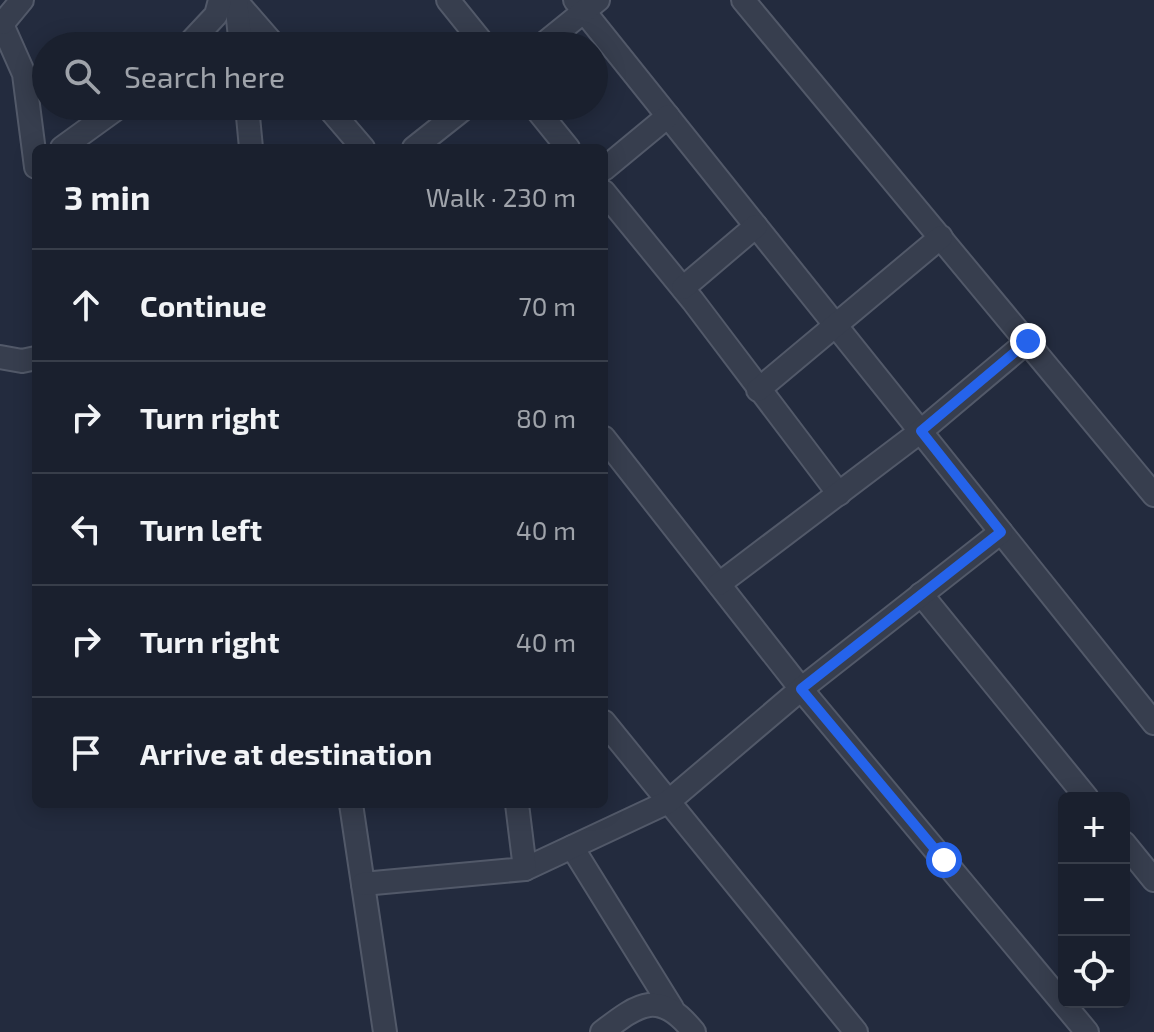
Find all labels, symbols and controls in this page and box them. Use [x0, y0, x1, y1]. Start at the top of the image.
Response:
search box [32, 32, 608, 120]
icon: search [60, 54, 104, 98]
text: Search here [124, 58, 285, 94]
text: 3 min [64, 176, 150, 217]
text: Walk · 230 m [426, 181, 576, 212]
icon: ahead [64, 283, 108, 327]
text: Continue [140, 287, 267, 323]
text: 70 m [518, 290, 576, 321]
route end [1010, 323, 1046, 359]
icon: right [64, 395, 108, 439]
text: Turn right [140, 399, 280, 435]
text: 80 m [516, 402, 576, 433]
icon: left [64, 507, 108, 551]
text: Turn left [140, 511, 262, 547]
text: 40 m [516, 514, 576, 545]
icon: right [64, 619, 108, 663]
text: Turn right [140, 623, 280, 659]
text: 40 m [516, 626, 576, 657]
icon: arrive [64, 731, 108, 775]
text: Arrive at destination [140, 735, 432, 771]
map controls [1058, 792, 1130, 1008]
button: + [1058, 792, 1130, 864]
route start [926, 842, 962, 878]
button: − [1058, 864, 1130, 936]
button: locate [1058, 936, 1130, 1008]

